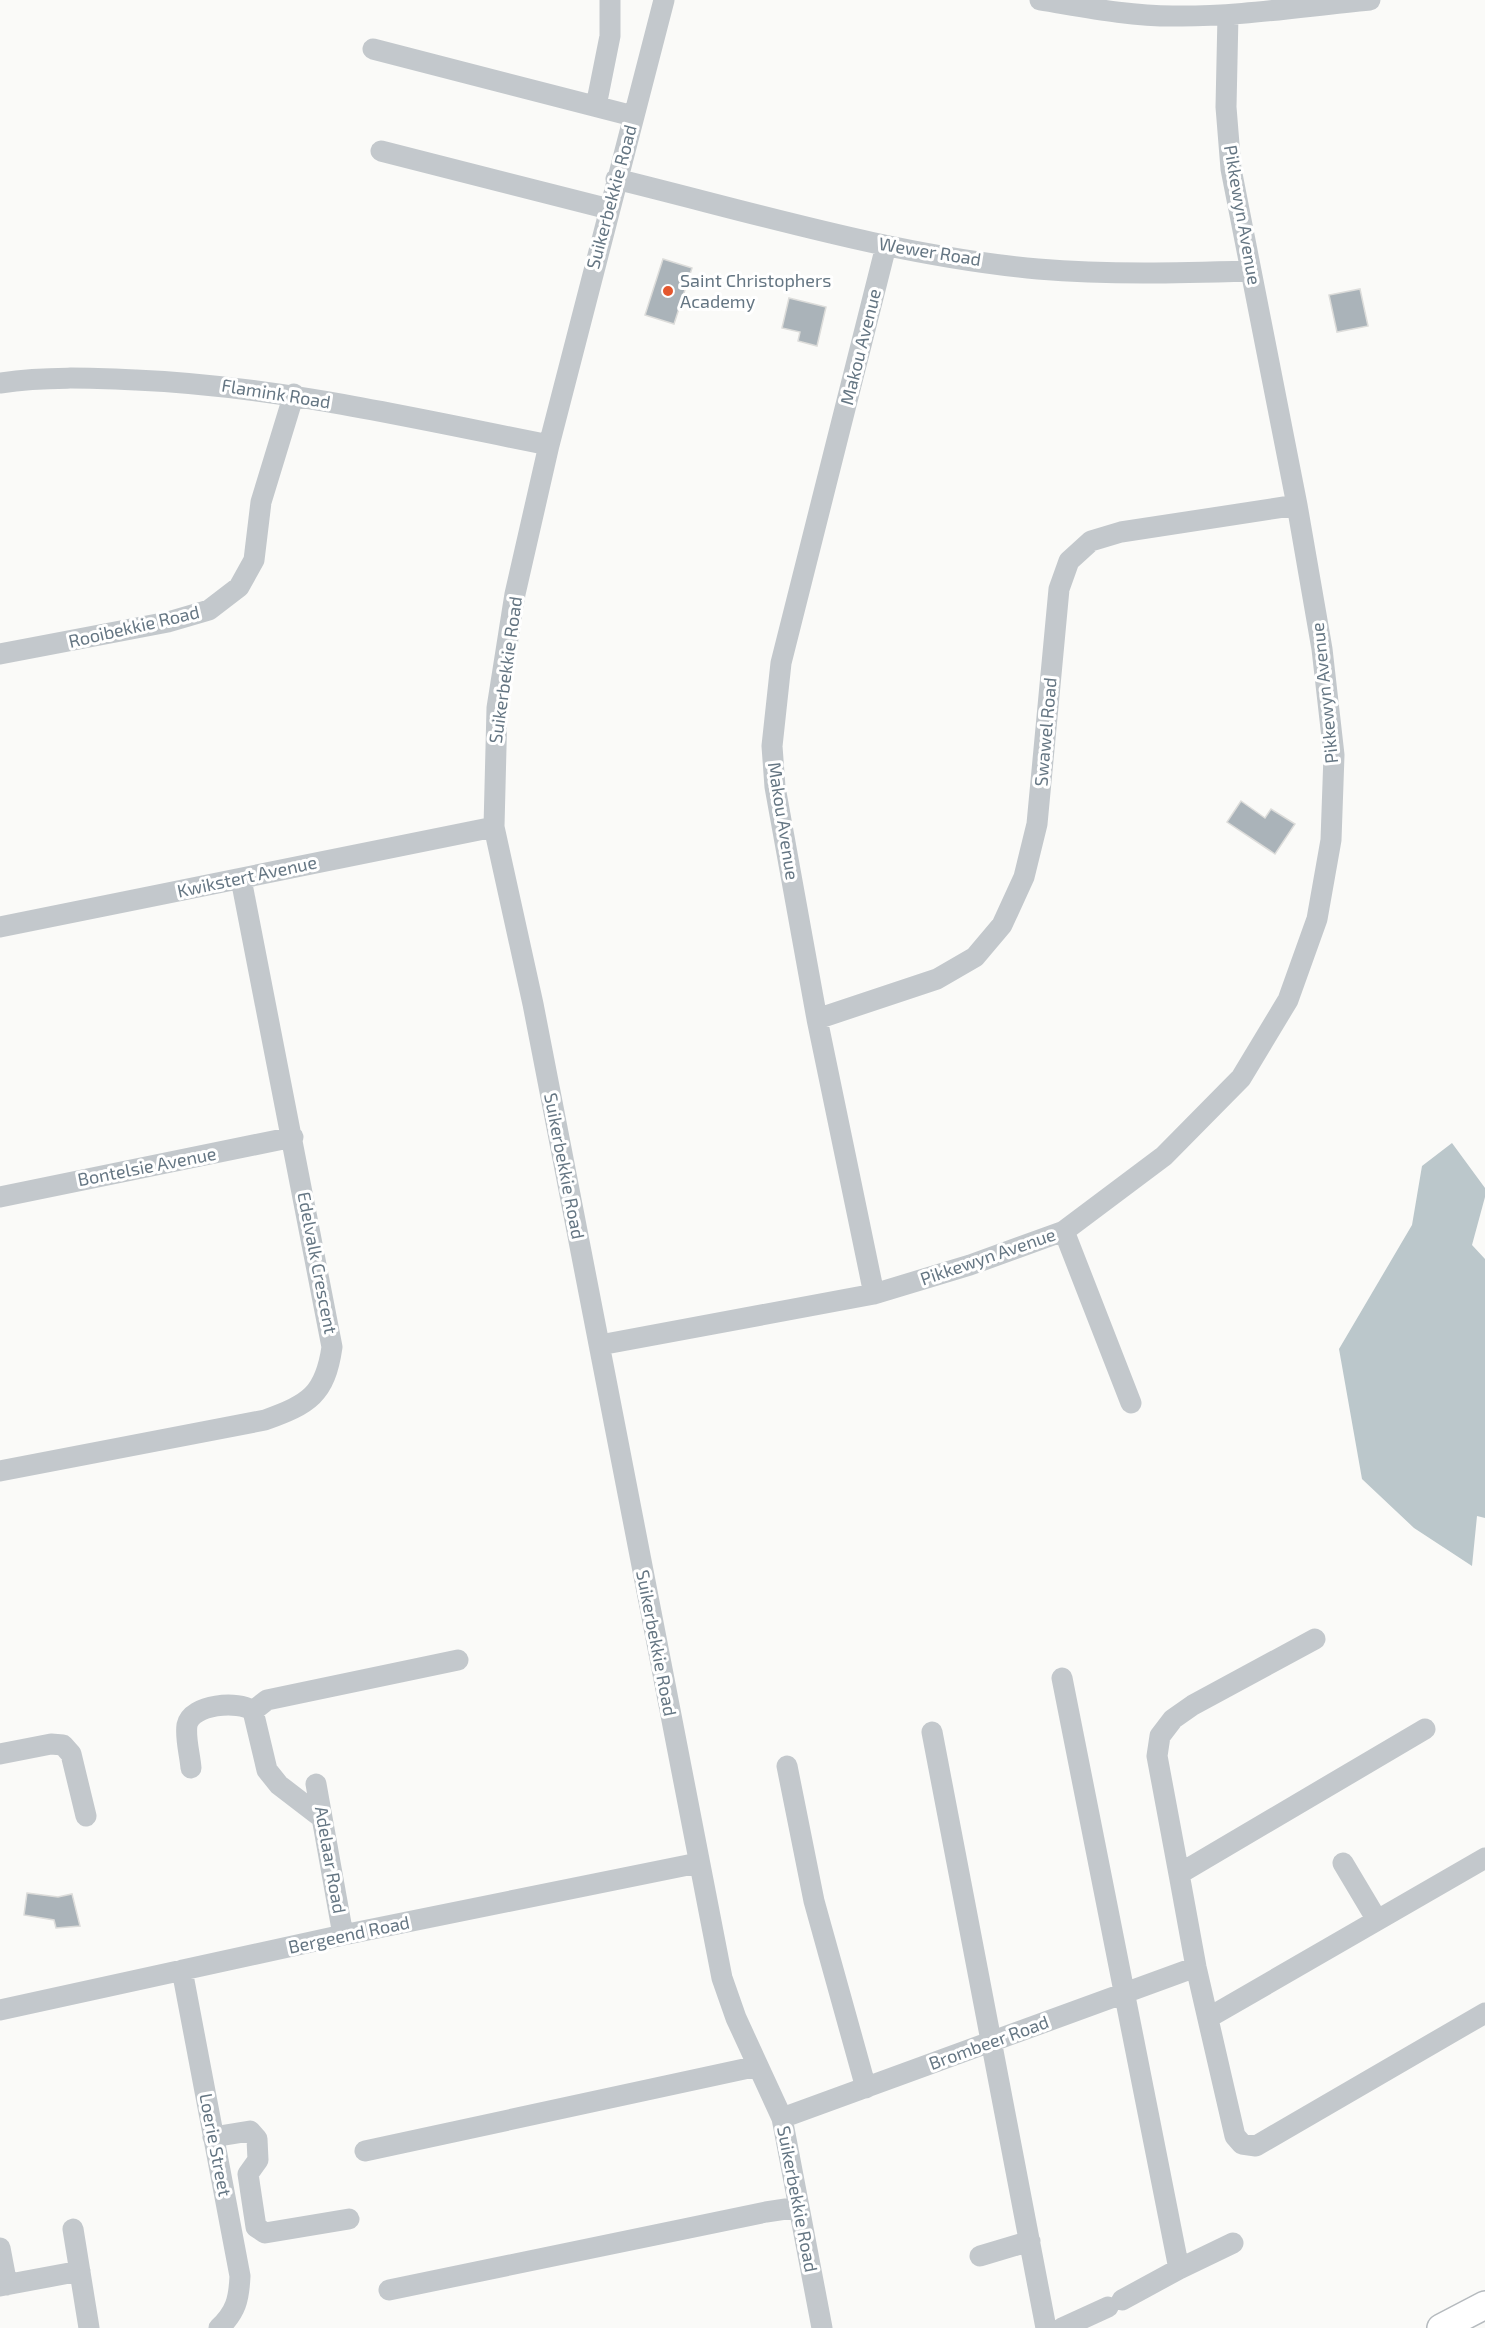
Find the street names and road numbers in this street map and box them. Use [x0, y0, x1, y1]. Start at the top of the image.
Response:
street label: Suikerbekkie Road [581, 122, 641, 271]
street label: Pikkewyn Avenue [1220, 143, 1266, 286]
street label: Wewer Road [877, 232, 983, 270]
street label: Makou Avenue [835, 286, 885, 407]
street label: Flamink Road [220, 374, 332, 412]
street label: Suikerbekkie Road [484, 595, 526, 745]
street label: Rooibekkie Road [66, 600, 201, 652]
street label: Pikkewyn Avenue [1306, 622, 1342, 765]
street label: Swawel Road [1029, 676, 1061, 787]
street label: Makou Avenue [764, 760, 804, 881]
street label: Kwikstert Avenue [175, 850, 319, 902]
street label: Suikerbekkie Road [540, 1091, 590, 1241]
street label: Bontelsie Avenue [76, 1142, 218, 1190]
street label: Edelvalk Crescent [293, 1190, 343, 1336]
street label: Pikkewyn Avenue [917, 1223, 1058, 1289]
street label: Suikerbekkie Road [632, 1568, 682, 1718]
street label: Adelaar Road [311, 1804, 351, 1915]
street label: Bergeend Road [286, 1910, 411, 1958]
street label: Brombeer Road [926, 2010, 1052, 2074]
street label: Loerie Street [195, 2091, 237, 2198]
street label: Suikerbekkie Road [773, 2124, 823, 2274]

